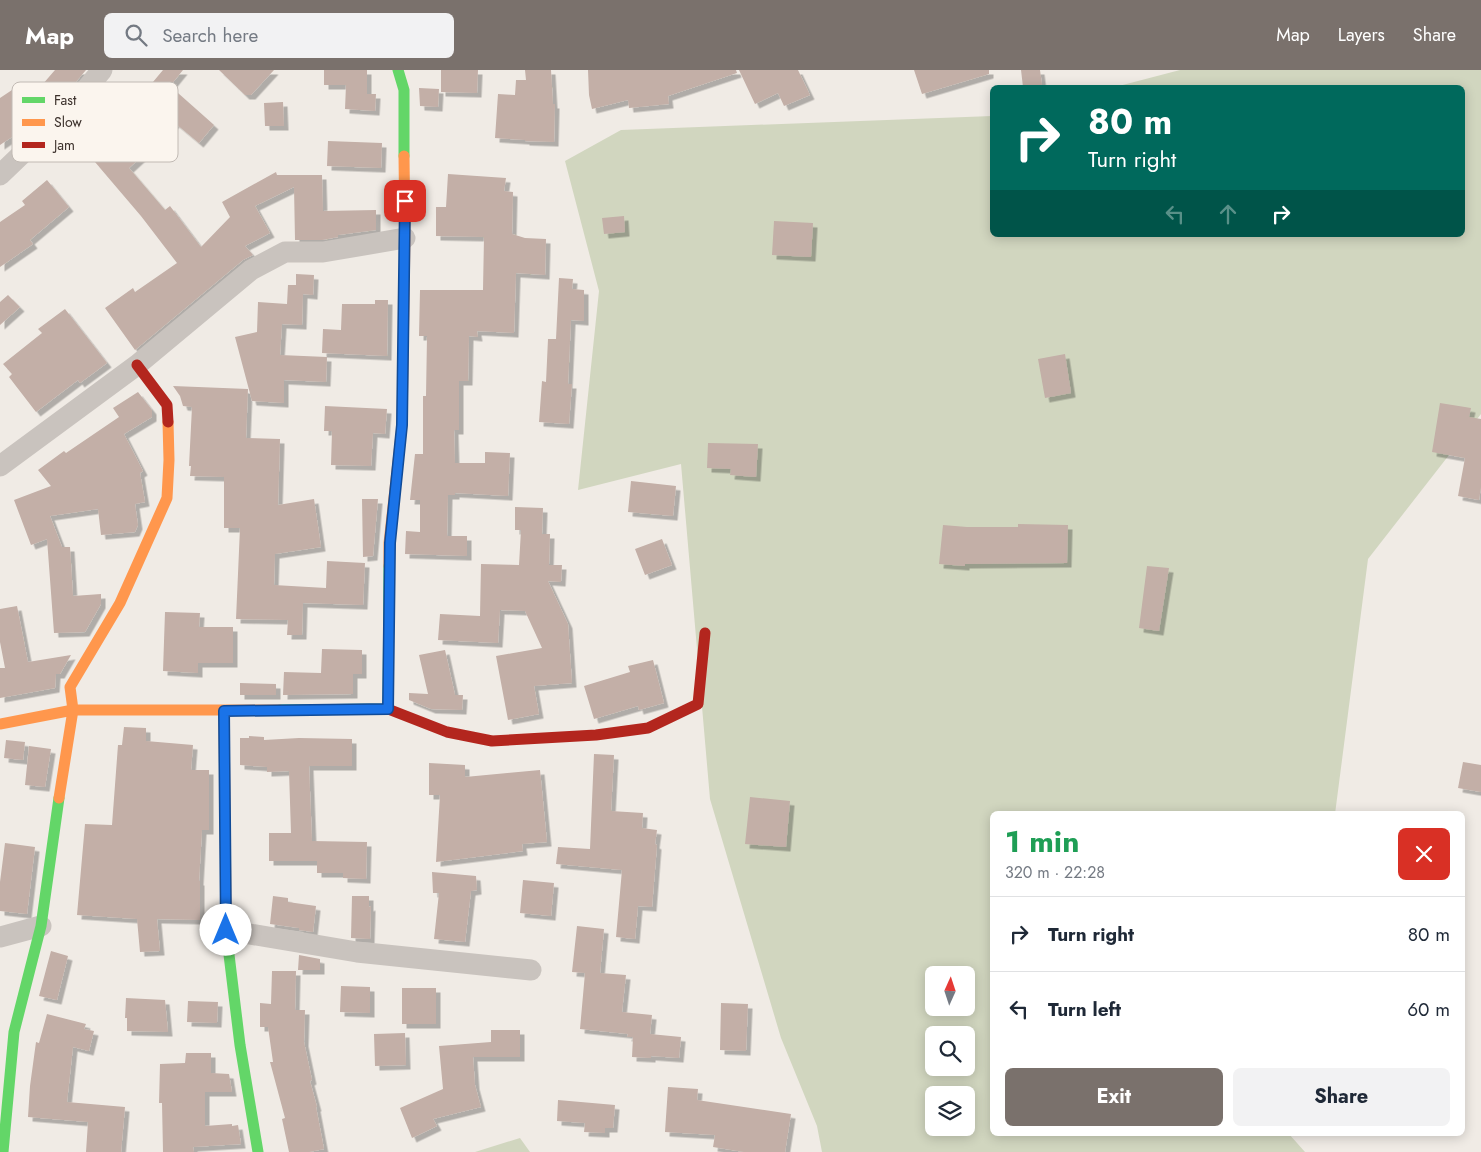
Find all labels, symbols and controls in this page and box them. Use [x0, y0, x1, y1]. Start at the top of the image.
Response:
search box [104, 13, 454, 58]
text: Map [25, 18, 74, 53]
icon: search [122, 21, 150, 49]
text: Search here [162, 22, 258, 49]
text: Map [1276, 22, 1310, 48]
text: Layers [1338, 22, 1385, 48]
text: Share [1413, 22, 1456, 48]
legend [12, 82, 178, 162]
text: Fast [54, 90, 77, 110]
text: 80 m [1088, 97, 1172, 147]
icon: right [1005, 105, 1070, 170]
text: Slow [54, 112, 82, 132]
text: Jam [52, 135, 75, 155]
text: Turn right [1088, 143, 1176, 175]
pin [384, 180, 426, 222]
icon: arrive [391, 187, 419, 215]
icon: left [1161, 200, 1189, 228]
icon: ahead [1214, 200, 1242, 228]
icon: right [1267, 200, 1295, 228]
text: 1 min [1005, 820, 1079, 863]
button: close [1398, 828, 1450, 880]
text: 320 m · 22:28 [1005, 861, 1105, 884]
position arrow [199, 903, 251, 955]
icon: right [1005, 920, 1033, 948]
text: Turn right [1048, 921, 1134, 948]
text: 80 m [1408, 921, 1450, 948]
north arrow [925, 966, 975, 1016]
map controls [925, 966, 975, 1136]
icon: left [1005, 995, 1033, 1023]
text: Turn left [1048, 996, 1121, 1023]
text: 60 m [1407, 996, 1450, 1023]
button: search [925, 1026, 975, 1076]
button: Exit [1005, 1068, 1223, 1126]
button: Share [1233, 1068, 1450, 1126]
button: layers [925, 1086, 975, 1136]

